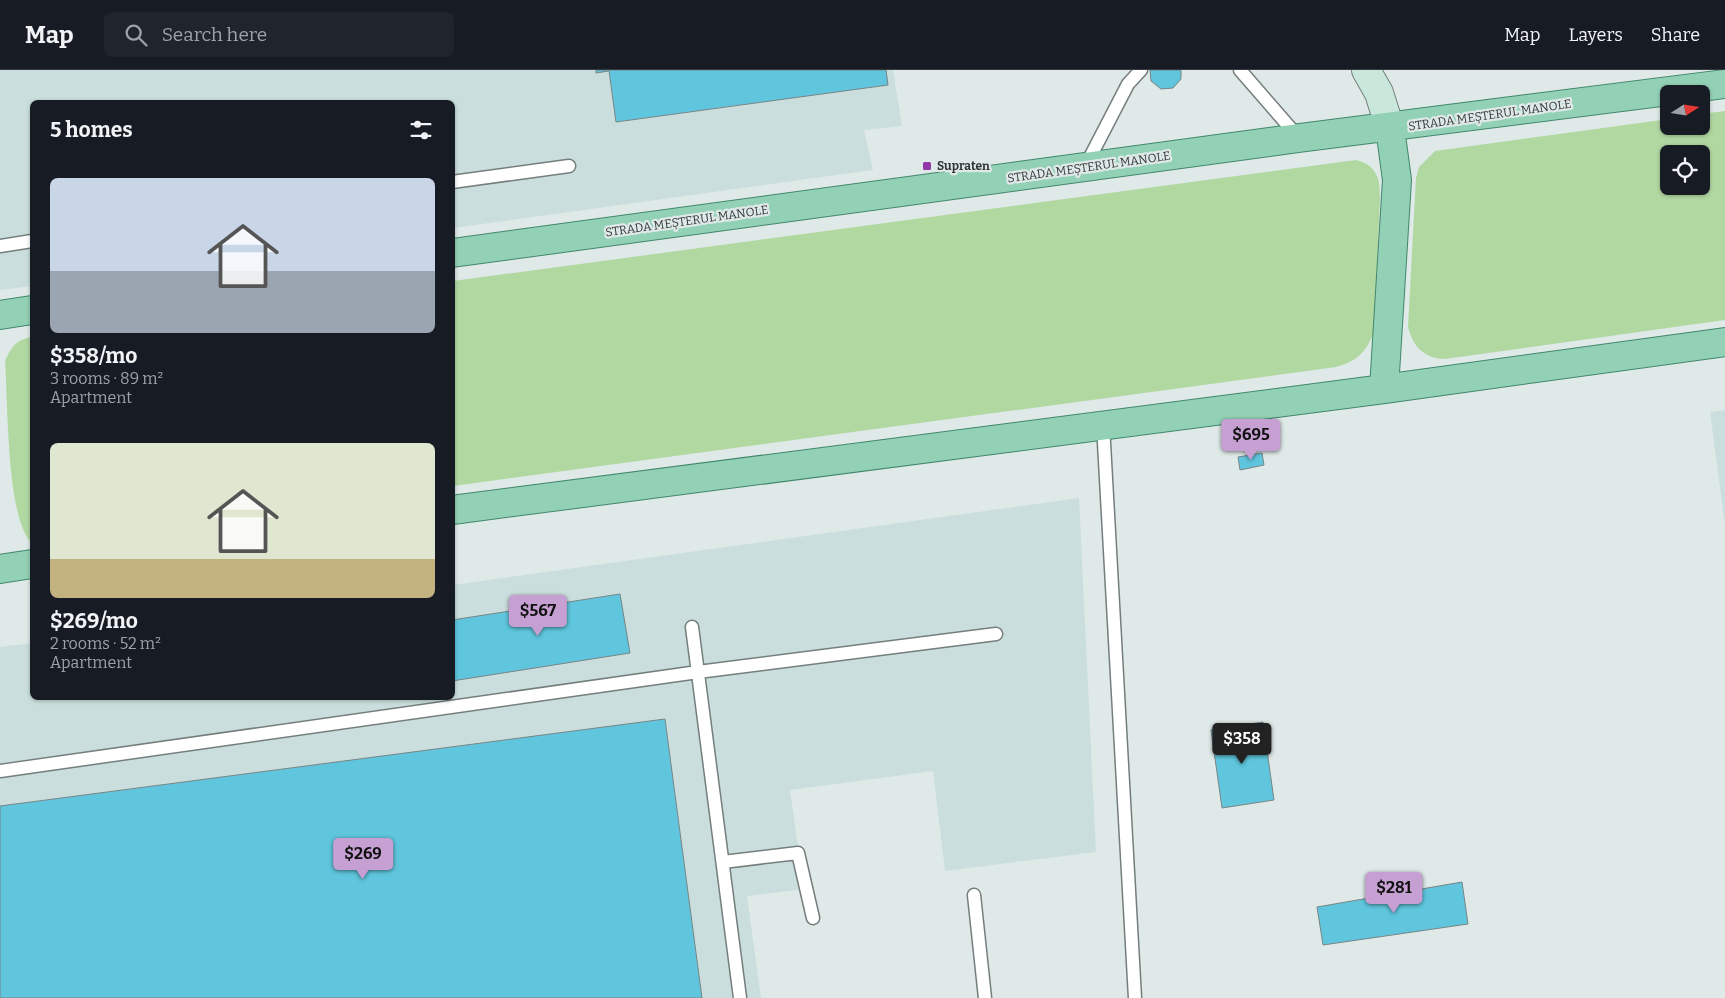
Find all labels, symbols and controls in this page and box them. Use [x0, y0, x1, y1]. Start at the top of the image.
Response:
search box [104, 12, 454, 57]
text: Map [25, 21, 74, 49]
icon: search [122, 21, 150, 49]
text: Search here [162, 23, 267, 46]
text: Map [1504, 24, 1540, 46]
text: Layers [1568, 24, 1623, 46]
text: Share [1651, 24, 1700, 46]
north arrow [1660, 85, 1710, 135]
map controls [1660, 85, 1710, 195]
street label: STRADA MEȘTERUL MANOLE [1408, 97, 1573, 134]
icon: filters [407, 116, 435, 144]
text: 5 homes [50, 117, 133, 143]
button: locate [1660, 145, 1710, 195]
street label: STRADA MEȘTERUL MANOLE [1007, 149, 1172, 186]
place label: Supraten [937, 159, 990, 173]
marker: Supraten [921, 160, 933, 172]
street label: STRADA MEȘTERUL MANOLE [605, 203, 770, 240]
icon: home [198, 211, 288, 301]
text: $358/mo [50, 343, 137, 369]
text: 3 rooms · 89 m² [50, 369, 163, 388]
text: Apartment [50, 388, 132, 407]
pin: $695 [1221, 418, 1281, 461]
text: $695 [1232, 425, 1270, 444]
icon: home [198, 476, 288, 566]
pin: $567 [508, 594, 568, 637]
text: $567 [520, 601, 556, 620]
text: $269/mo [50, 608, 138, 634]
text: 2 rooms · 52 m² [50, 634, 161, 653]
text: Apartment [50, 653, 132, 672]
pin: $358 [1212, 722, 1272, 765]
text: $358 [1223, 729, 1261, 748]
pin: $269 [333, 838, 393, 880]
text: $269 [344, 844, 382, 863]
pin: $281 [1364, 872, 1424, 914]
text: $281 [1376, 878, 1412, 897]

